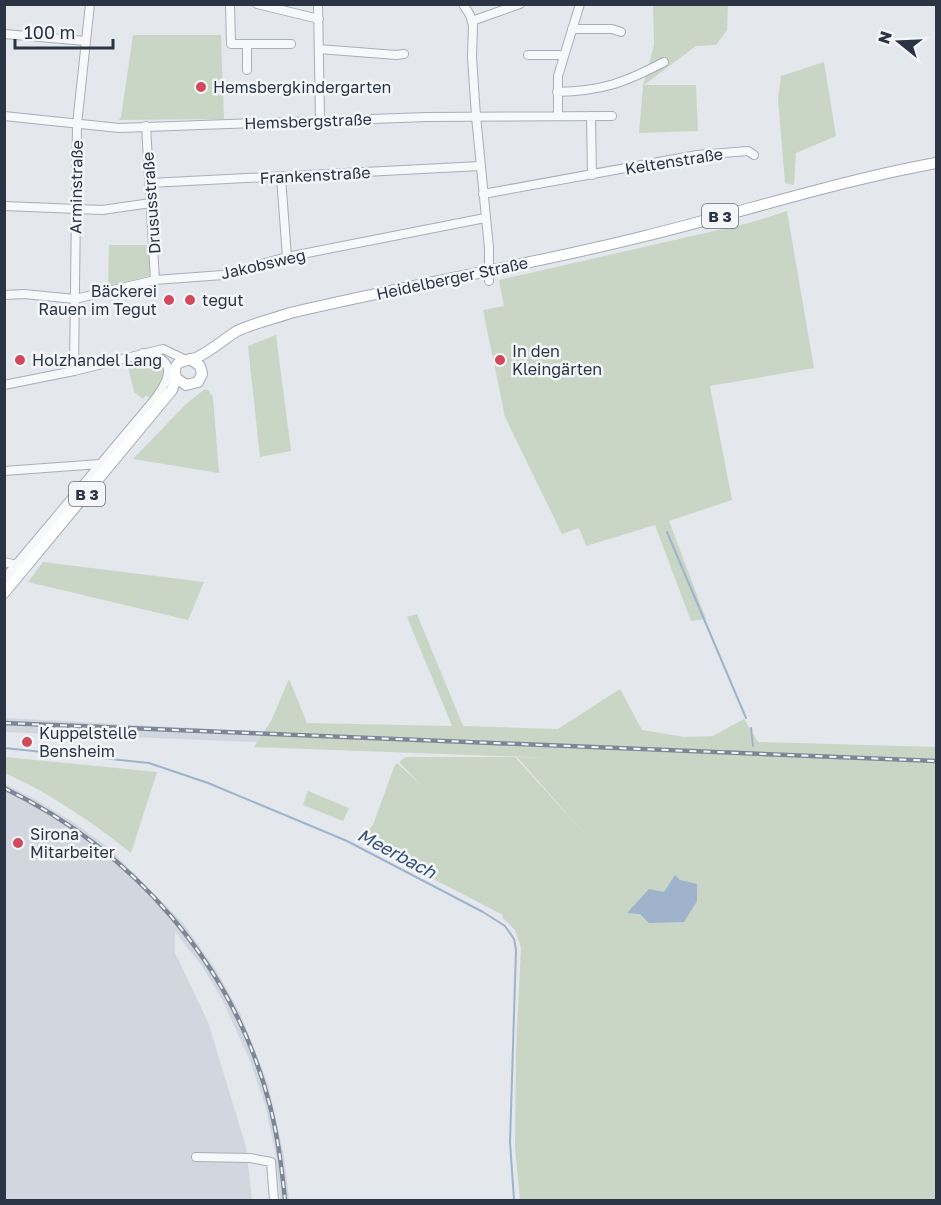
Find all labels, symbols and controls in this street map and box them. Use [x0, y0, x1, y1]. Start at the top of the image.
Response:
scale bar [15, 12, 112, 50]
north arrow [869, 12, 929, 72]
text: 100 m [24, 21, 75, 43]
text: N [873, 28, 896, 46]
place label: Hemsbergkindergarten [213, 77, 391, 97]
marker: Hemsbergkindergarten [194, 80, 208, 94]
street label: Hemsbergstraße [244, 109, 372, 133]
street label: Arminstraße [65, 140, 87, 234]
street label: Keltenstraße [624, 143, 724, 179]
street label: Drususstraße [137, 151, 165, 255]
street label: Frankenstraße [259, 162, 371, 188]
road number: B 3 [702, 204, 738, 228]
street label: Jakobsweg [219, 245, 307, 283]
street label: Heidelberger Straße [374, 252, 530, 304]
place label: Bäckerei Rauen im Tegut [38, 281, 157, 319]
place label: tegut [202, 290, 244, 310]
marker: Bäckerei Rauen im Tegut [162, 293, 176, 307]
marker: tegut [183, 293, 197, 307]
place label: In den Kleingärten [512, 341, 602, 379]
place label: Holzhandel Lang [32, 350, 162, 370]
marker: Holzhandel Lang [13, 353, 27, 367]
marker: In den Kleingärten [493, 353, 507, 367]
road number: B 3 [69, 482, 105, 506]
place label: Kuppelstelle Bensheim [39, 723, 137, 761]
marker: Kuppelstelle Bensheim [20, 735, 34, 749]
water label: Meerbach [354, 823, 441, 883]
place label: Sirona Mitarbeiter [30, 824, 115, 862]
marker: Sirona Mitarbeiter [11, 836, 25, 850]

